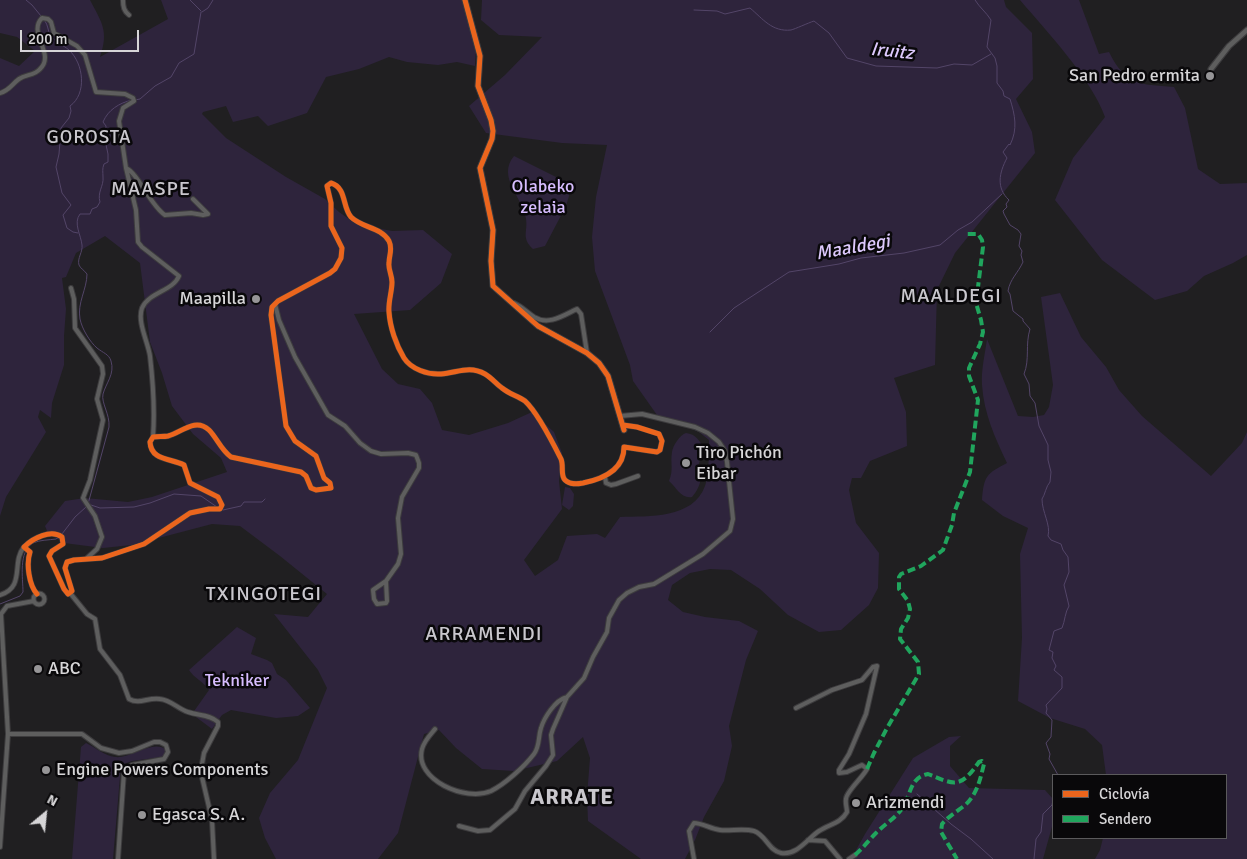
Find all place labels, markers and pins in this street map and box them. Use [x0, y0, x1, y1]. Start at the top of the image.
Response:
place label: San Pedro ermita [1069, 65, 1200, 87]
marker: San Pedro ermita [1204, 70, 1216, 82]
place label: Maapilla [179, 288, 246, 310]
marker: Maapilla [250, 293, 262, 305]
place label: Tiro Pichón Eibar [696, 442, 782, 484]
marker: Tiro Pichón Eibar [680, 457, 692, 469]
place label: ABC [48, 658, 81, 680]
marker: ABC [32, 663, 44, 675]
place label: Engine Powers Components [56, 759, 268, 781]
marker: Engine Powers Components [40, 764, 52, 776]
place label: Arizmendi [866, 792, 944, 814]
marker: Arizmendi [850, 797, 862, 809]
place label: Egasca S. A. [152, 804, 245, 826]
marker: Egasca S. A. [136, 809, 148, 821]

